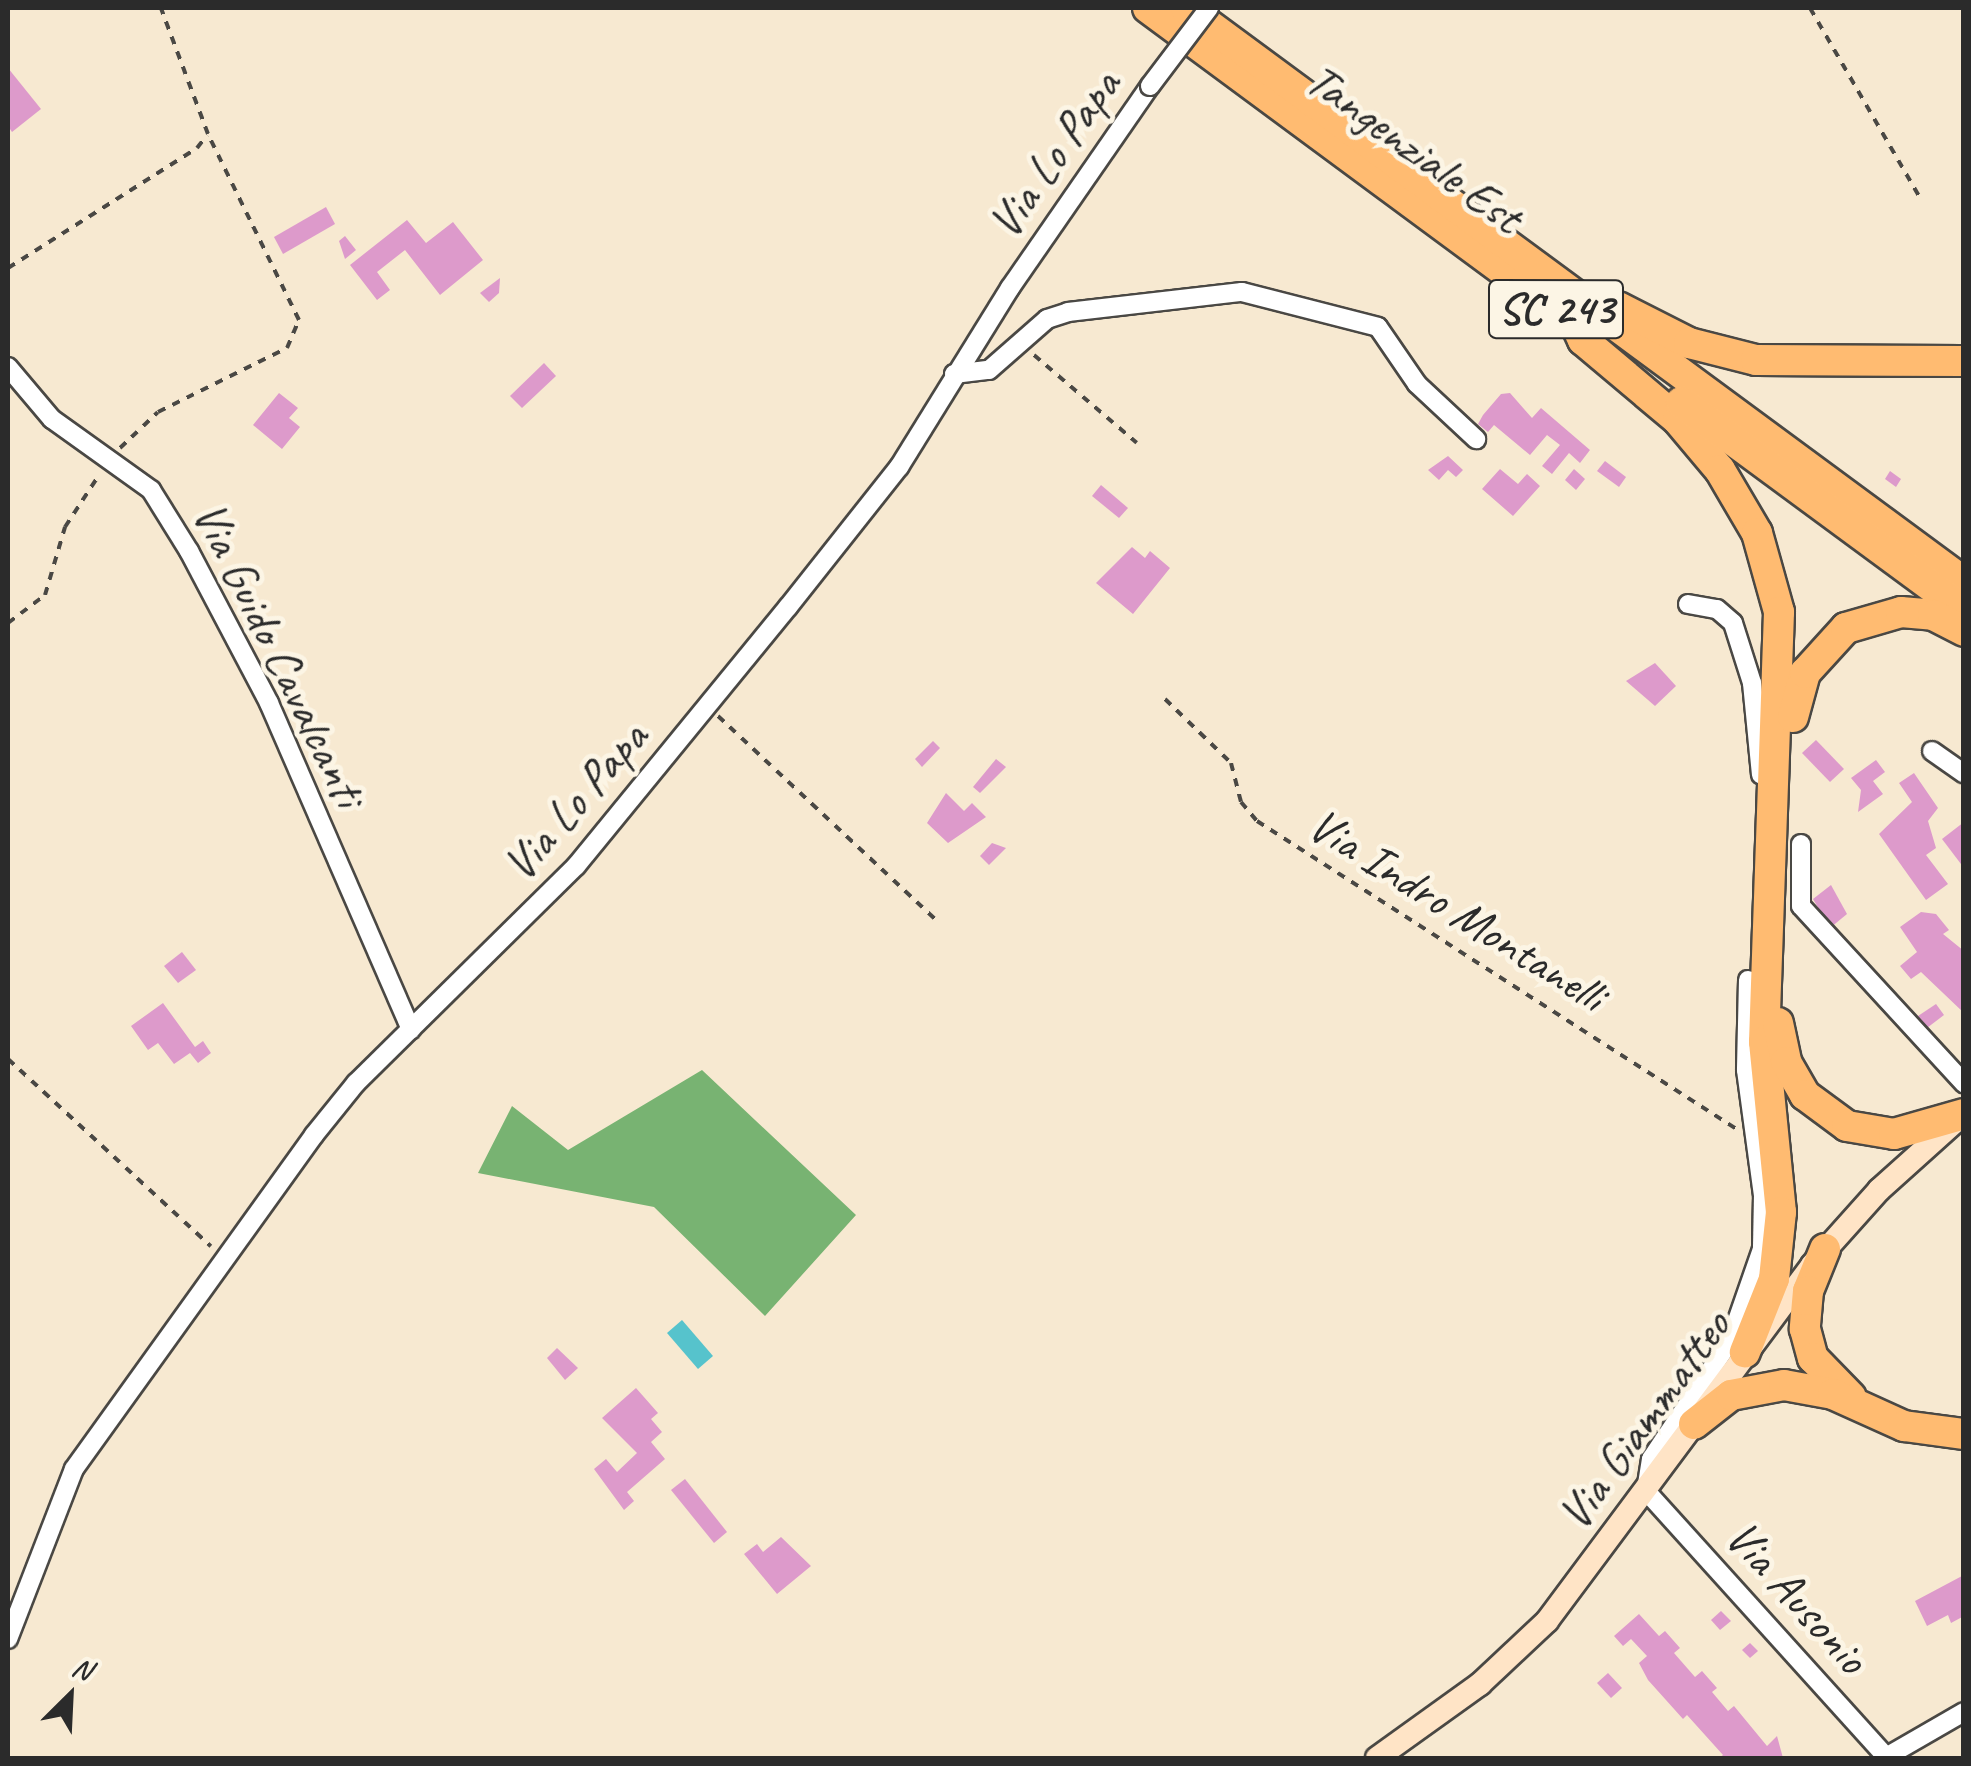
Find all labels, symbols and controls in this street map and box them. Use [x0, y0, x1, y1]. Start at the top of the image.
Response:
street label: Tangenziale Est [1295, 50, 1533, 246]
street label: Via Lo Papa [976, 59, 1132, 249]
road number: SC 243 [1486, 269, 1626, 349]
street label: Via Guido Cavalcanti [181, 493, 377, 815]
street label: Via Lo Papa [491, 710, 659, 892]
street label: Via Indro Montanelli [1298, 796, 1616, 1024]
street label: Via Giammatteo [1546, 1300, 1742, 1540]
street label: Via Ausonio [1714, 1509, 1880, 1685]
north arrow [20, 1646, 120, 1746]
text: N [67, 1649, 97, 1688]

